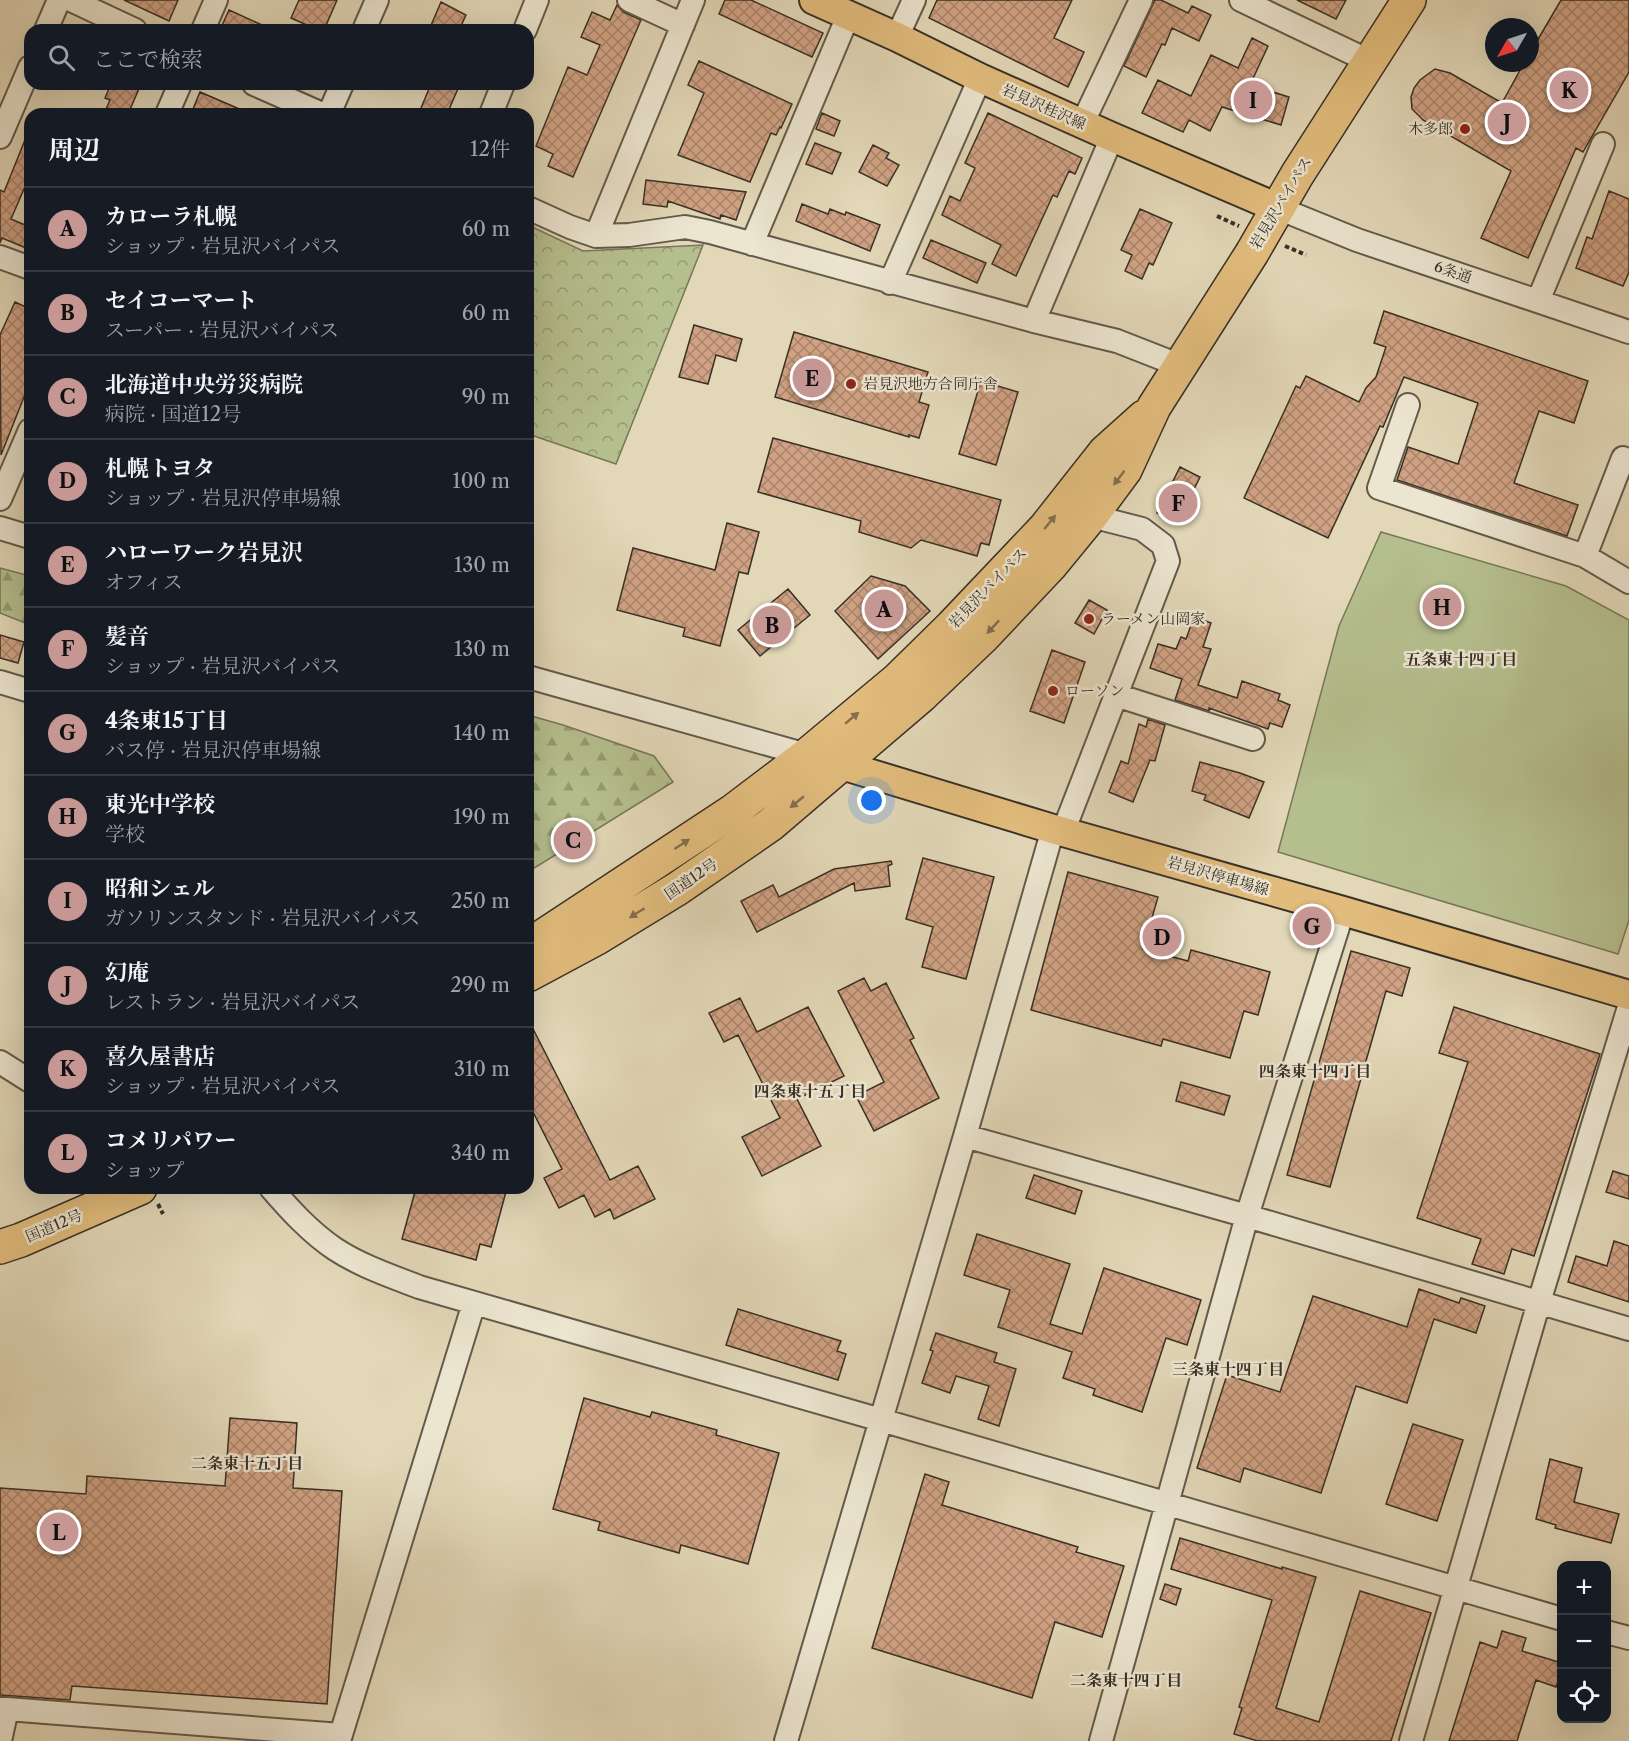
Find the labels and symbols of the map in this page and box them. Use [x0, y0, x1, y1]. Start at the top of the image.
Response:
north arrow [1485, 18, 1539, 72]
pin: K [1550, 68, 1588, 112]
pin: I [1234, 78, 1272, 122]
street label: 岩見沢桂沢線 [999, 80, 1089, 134]
pin: J [1488, 100, 1526, 144]
place label: 木多郎 [1408, 119, 1453, 138]
marker: 木多郎 [1458, 122, 1472, 136]
street label: 岩見沢バイパス [1245, 153, 1316, 253]
street label: 6条通 [1432, 256, 1475, 287]
pin: E [792, 356, 832, 400]
place label: 岩見沢地方合同庁舎 [863, 374, 998, 393]
marker: 岩見沢地方合同庁舎 [844, 377, 858, 391]
one-way arrow [1113, 470, 1125, 486]
pin: F [1158, 480, 1198, 526]
one-way arrow [1044, 514, 1057, 530]
street label: 岩見沢バイパス [944, 543, 1031, 632]
pin: H [1422, 584, 1462, 630]
pin: A [864, 586, 904, 632]
pin: B [752, 602, 792, 648]
place label: ラーメン山岡家 [1101, 609, 1205, 628]
marker: ラーメン山岡家 [1082, 612, 1096, 626]
one-way arrow [986, 619, 1000, 634]
district label: 五条東十四丁目 [1405, 649, 1517, 669]
place label: ローソン [1065, 681, 1124, 700]
marker: ローソン [1046, 684, 1060, 698]
one-way arrow [844, 711, 860, 724]
your location [857, 786, 886, 815]
one-way arrow [790, 795, 805, 808]
pin: C [554, 818, 592, 862]
one-way arrow [674, 839, 690, 850]
street label: 岩見沢停車場線 [1165, 852, 1271, 899]
street label: 国道12号 [661, 854, 721, 903]
pin: G [1292, 904, 1332, 948]
one-way arrow [629, 908, 645, 919]
pin: D [1142, 914, 1182, 960]
district label: 四条東十四丁目 [1259, 1061, 1371, 1081]
district label: 四条東十五丁目 [754, 1081, 866, 1101]
street label: 国道12号 [23, 1205, 85, 1246]
district label: 三条東十四丁目 [1172, 1359, 1284, 1379]
district label: 二条東十五丁目 [191, 1453, 303, 1473]
pin: L [40, 1510, 78, 1555]
district label: 二条東十四丁目 [1070, 1670, 1182, 1690]

